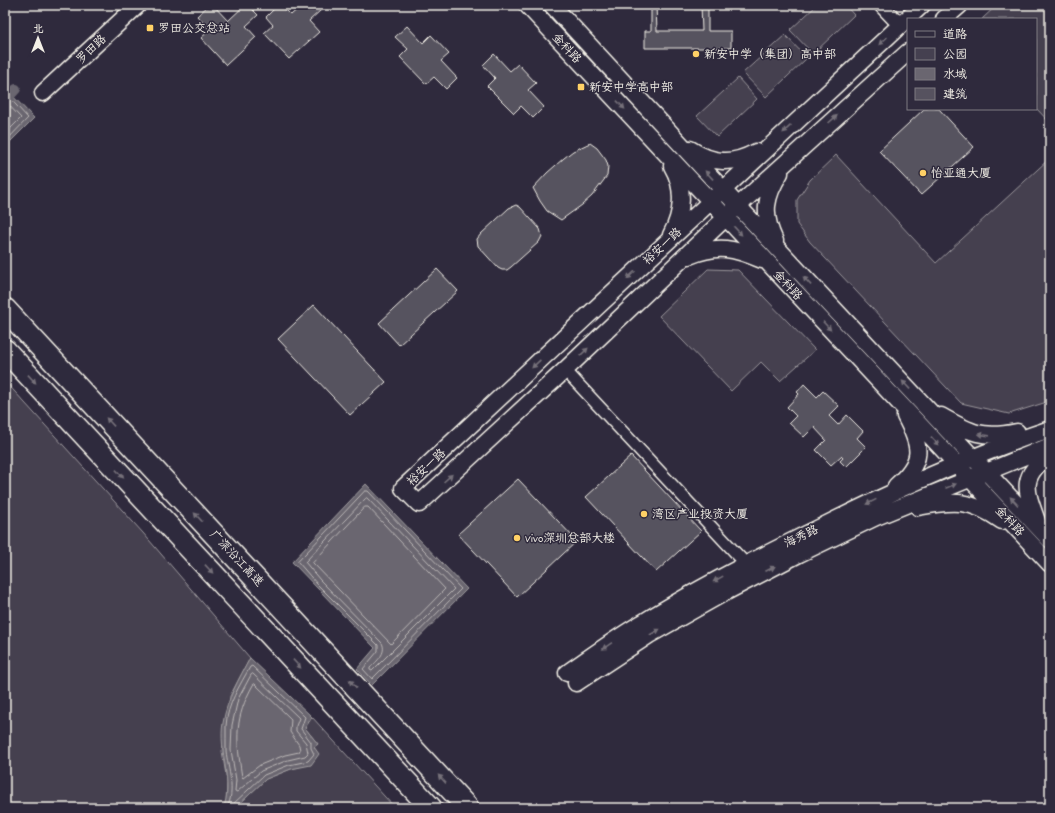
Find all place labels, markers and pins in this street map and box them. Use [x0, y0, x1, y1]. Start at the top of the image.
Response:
place label: 罗田公交总站 [158, 21, 230, 38]
marker: 罗田公交总站 [145, 23, 155, 33]
place label: 新安中学（集团）高中部 [704, 47, 836, 64]
marker: 新安中学（集团）高中部 [691, 49, 701, 59]
place label: 新安中学高中部 [589, 80, 673, 97]
marker: 新安中学高中部 [576, 82, 586, 92]
place label: 怡亚通大厦 [931, 166, 991, 183]
marker: 怡亚通大厦 [918, 168, 928, 178]
place label: 湾区产业投资大厦 [652, 507, 748, 524]
marker: 湾区产业投资大厦 [639, 509, 649, 519]
place label: Vivo深圳总部大楼 [525, 531, 615, 548]
marker: Vivo深圳总部大楼 [512, 533, 522, 543]

